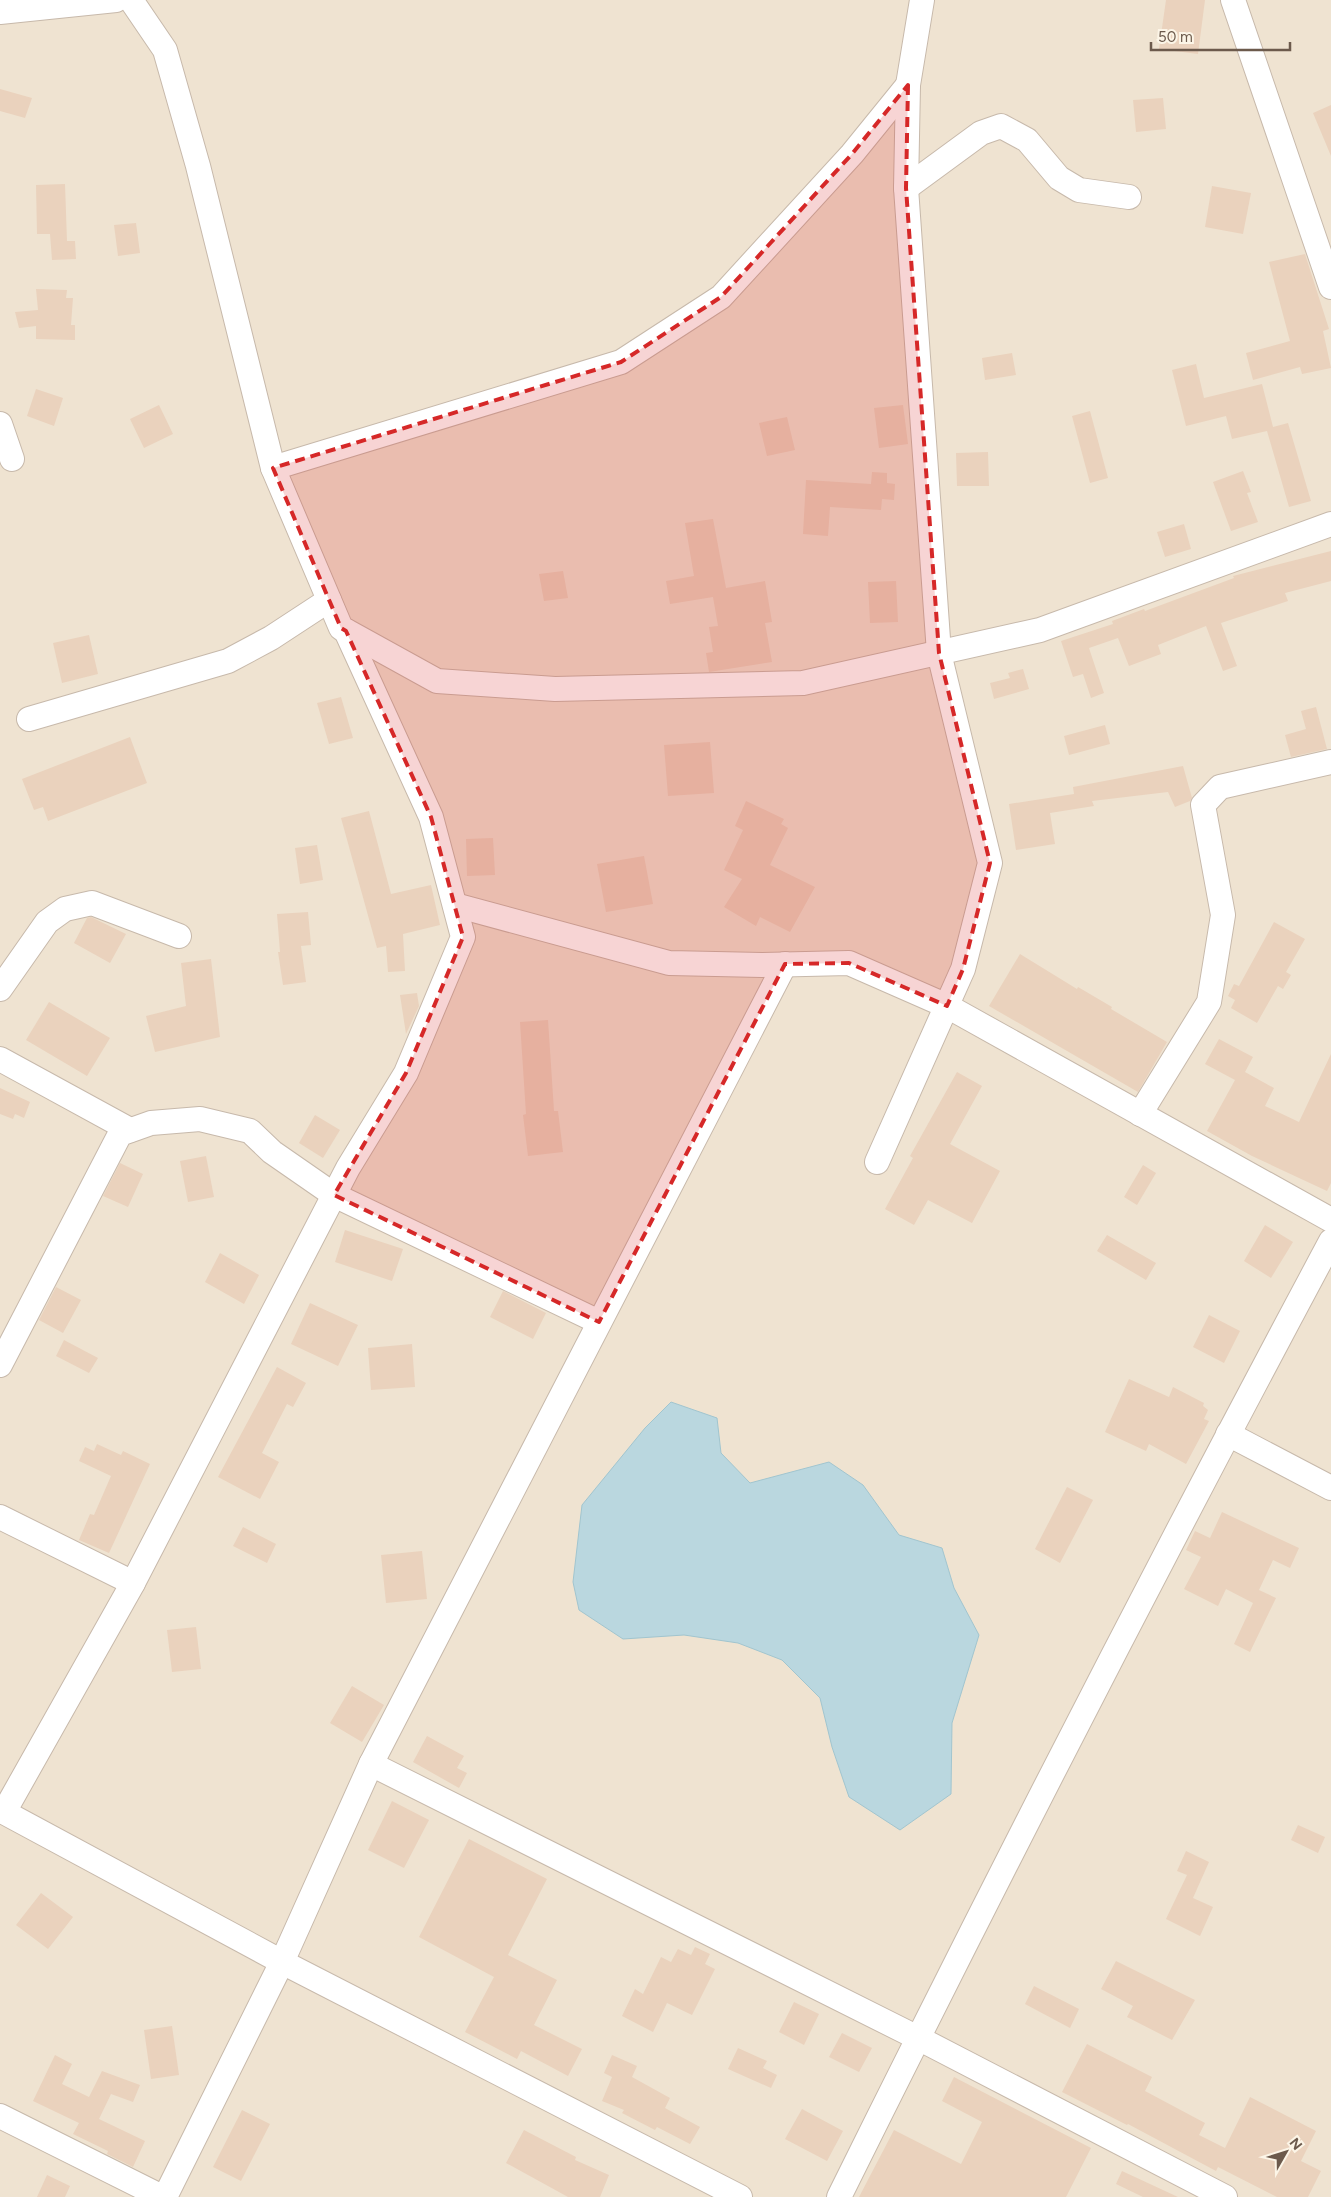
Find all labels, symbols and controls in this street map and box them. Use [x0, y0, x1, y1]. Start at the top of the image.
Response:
scale bar [1151, 20, 1290, 52]
text: 50 m [1158, 28, 1193, 46]
north arrow [1261, 2127, 1311, 2177]
text: N [1286, 2135, 1306, 2154]

